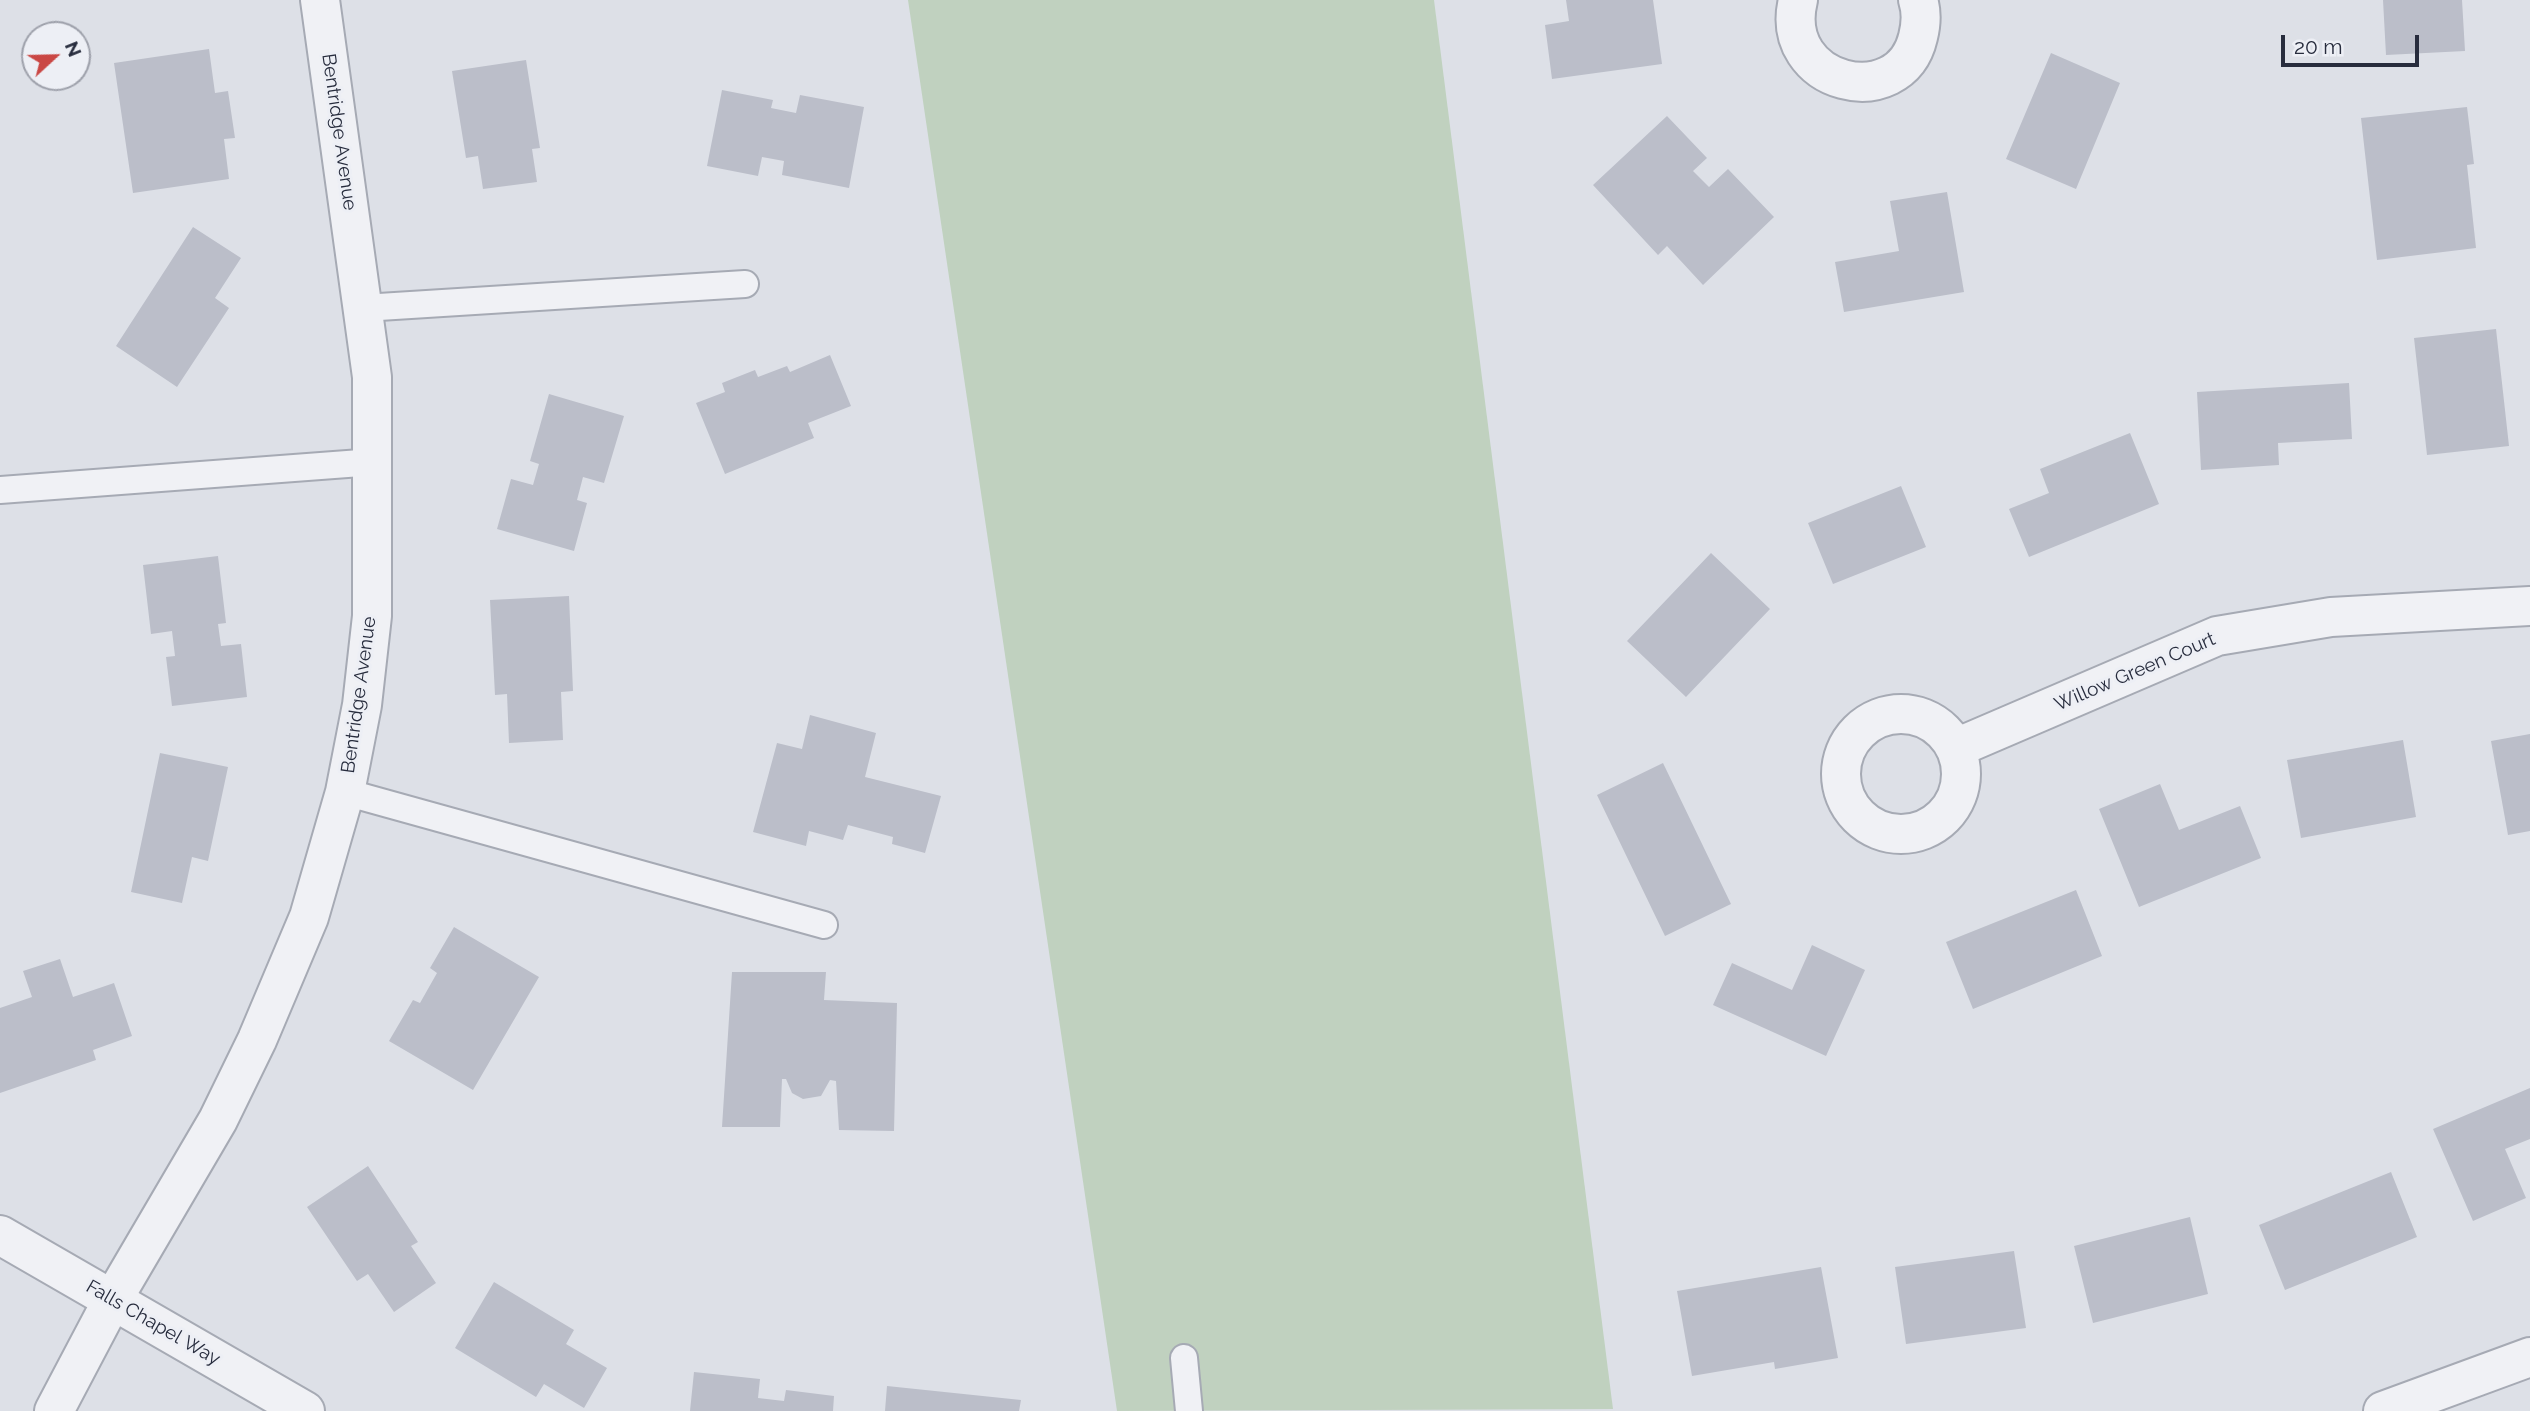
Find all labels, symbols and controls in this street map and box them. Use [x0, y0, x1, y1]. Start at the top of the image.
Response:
north arrow [21, 21, 91, 91]
scale bar [2285, 21, 2423, 65]
text: 20 m [2294, 34, 2342, 59]
text: N [61, 38, 87, 60]
street label: Bentridge Avenue [317, 52, 361, 212]
street label: Bentridge Avenue [337, 615, 381, 775]
street label: Willow Green Court [2051, 628, 2219, 716]
street label: Falls Chapel Way [82, 1275, 224, 1371]

